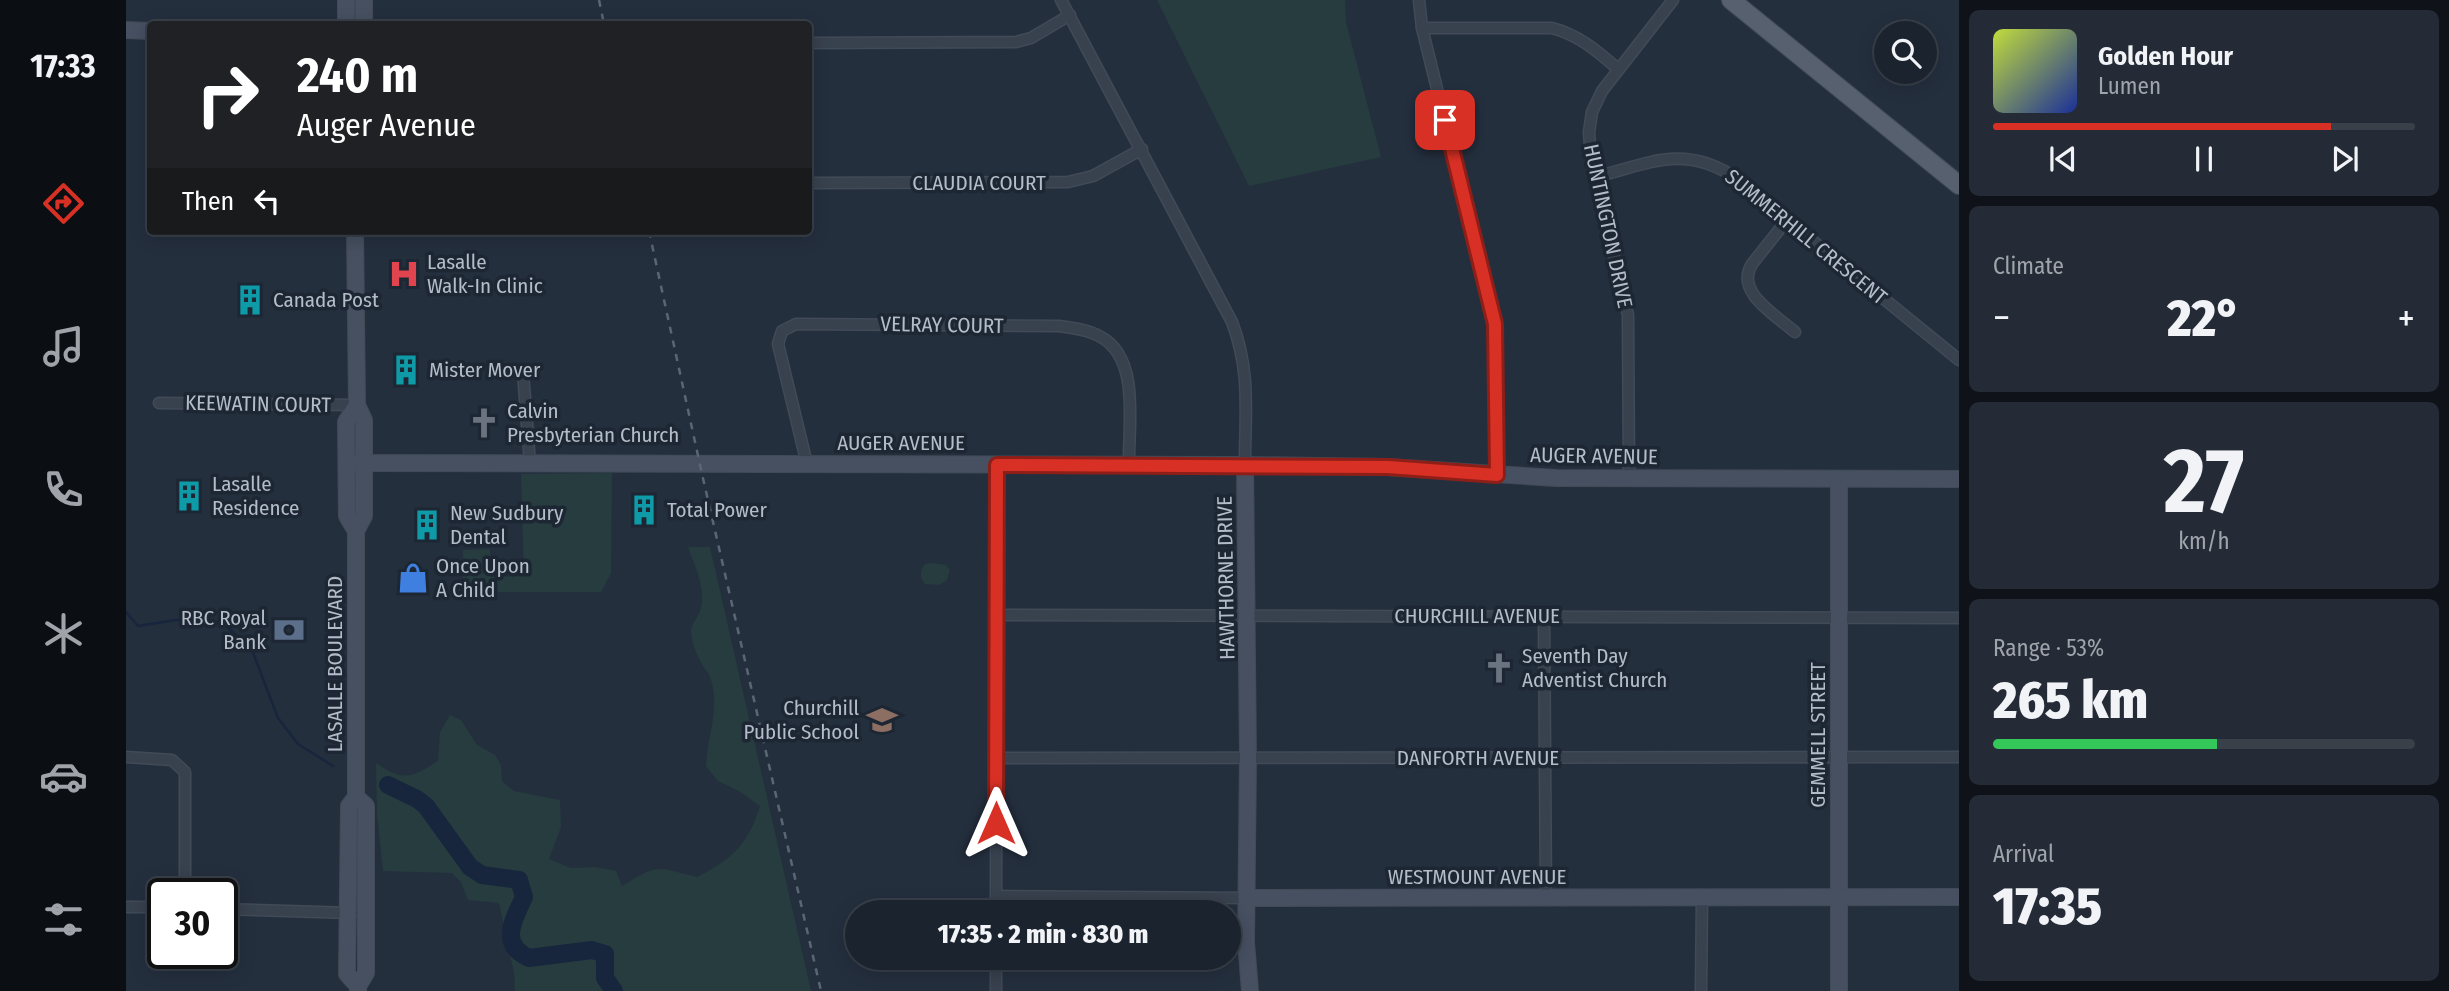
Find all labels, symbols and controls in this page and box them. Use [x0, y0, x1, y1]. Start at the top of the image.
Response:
map controls [1874, 21, 1937, 84]
button: search [1874, 21, 1937, 84]
text: Golden Hour [2098, 41, 2233, 72]
text: 240 m [297, 46, 418, 105]
text: 17:33 [30, 47, 96, 85]
icon: right [182, 49, 273, 140]
text: Lumen [2098, 72, 2161, 100]
pin [1415, 90, 1475, 150]
icon: arrive [1426, 101, 1464, 139]
text: Auger Avenue [297, 106, 476, 144]
icon: previous [2044, 140, 2082, 178]
icon: pause [2185, 140, 2223, 178]
icon: next [2326, 140, 2364, 178]
street label: HUNTINGTON DRIVE [1578, 142, 1638, 311]
street label: SUMMERHILL CRESCENT [1720, 164, 1892, 310]
street label: CLAUDIA COURT [912, 170, 1046, 196]
icon: directions [39, 179, 88, 228]
icon: left [248, 182, 286, 220]
text: Then [182, 186, 234, 217]
place label: Lasalle Walk-In Clinic [427, 249, 543, 299]
text: Climate [1993, 252, 2064, 280]
hospital icon: Lasalle Walk-In Clinic [387, 257, 421, 291]
building icon: Canada Post [233, 283, 267, 317]
place label: Canada Post [273, 287, 379, 313]
text: 22° [2167, 287, 2241, 350]
text: − [1993, 295, 2010, 341]
text: + [2398, 295, 2415, 341]
street label: VELRAY COURT [880, 311, 1004, 339]
icon: music [39, 322, 88, 371]
building icon: Mister Mover [389, 353, 423, 387]
place label: Mister Mover [429, 357, 541, 383]
street label: KEEWATIN COURT [185, 390, 331, 418]
place label: Calvin Presbyterian Church [507, 398, 679, 448]
church icon: Calvin Presbyterian Church [467, 406, 501, 440]
text: 27 [2164, 427, 2244, 536]
street label: AUGER AVENUE [837, 430, 965, 456]
street label: AUGER AVENUE [1530, 442, 1658, 470]
icon: phone [39, 465, 88, 514]
place label: Lasalle Residence [212, 471, 299, 521]
building icon: Lasalle Residence [172, 479, 206, 513]
building icon: Total Power [627, 493, 661, 527]
street label: HAWTHORNE DRIVE [1212, 496, 1240, 660]
place label: Total Power [667, 497, 767, 523]
place label: New Sudbury Dental [450, 500, 564, 550]
building icon: New Sudbury Dental [410, 508, 444, 542]
text: km/h [2178, 527, 2230, 555]
place label: Once Upon A Child [436, 553, 530, 603]
shop icon: Once Upon A Child [396, 561, 430, 595]
street label: LASALLE BOULEVARD [322, 576, 348, 752]
street label: CHURCHILL AVENUE [1394, 603, 1560, 629]
place label: RBC Royal Bank [181, 605, 266, 655]
icon: climate [39, 609, 88, 658]
bank icon: RBC Royal Bank [272, 613, 306, 647]
text: Range · 53% [1993, 634, 2104, 662]
place label: Seventh Day Adventist Church [1522, 643, 1667, 693]
church icon: Seventh Day Adventist Church [1482, 651, 1516, 685]
street label: GEMMELL STREET [1805, 662, 1831, 808]
text: 265 km [1993, 669, 2148, 732]
place label: Churchill Public School [744, 695, 859, 745]
school or university icon: Churchill Public School [865, 703, 899, 737]
street label: DANFORTH AVENUE [1397, 745, 1559, 771]
icon: car [39, 752, 88, 801]
position arrow [959, 786, 1033, 860]
text: Arrival [1993, 840, 2054, 868]
street label: WESTMOUNT AVENUE [1388, 864, 1566, 890]
text: 17:35 [1993, 875, 2102, 938]
speed limit sign: 30 [147, 878, 238, 969]
icon: filters [39, 895, 88, 944]
text: 17:35 · 2 min · 830 m [938, 919, 1148, 950]

